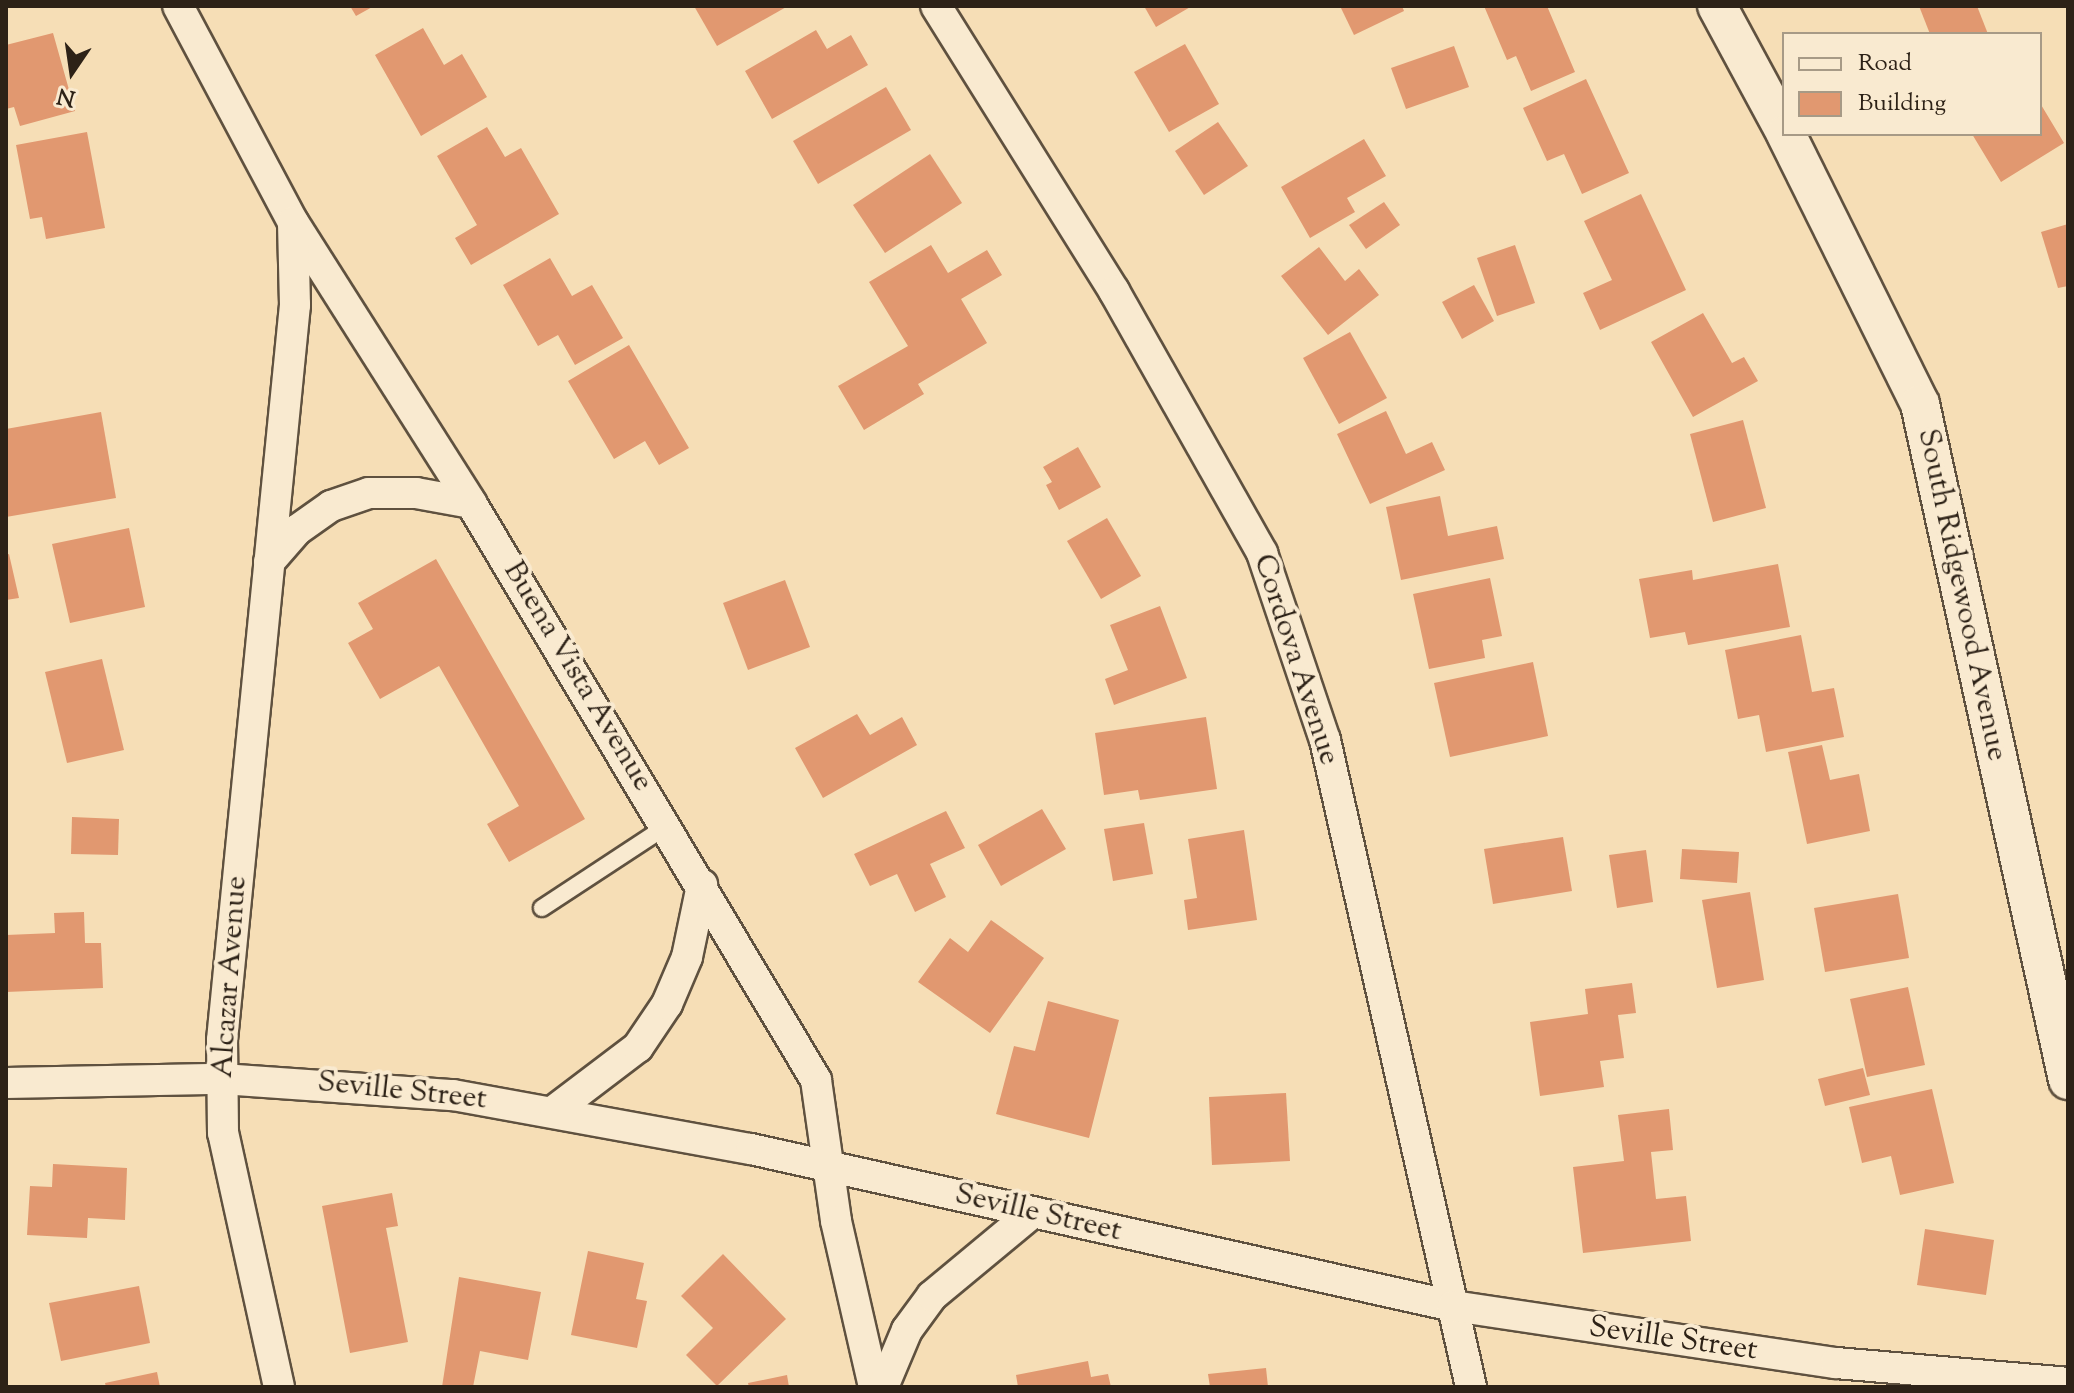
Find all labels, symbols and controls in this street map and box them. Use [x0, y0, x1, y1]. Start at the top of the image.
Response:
north arrow [32, 32, 112, 112]
legend [1782, 32, 2042, 136]
text: Road [1858, 47, 1912, 81]
text: N [54, 78, 79, 113]
text: Building [1858, 87, 1946, 121]
street label: South Ridgewood Avenue [1908, 426, 2014, 764]
street label: Cordova Avenue [1244, 550, 1346, 770]
street label: Buena Vista Avenue [494, 556, 660, 798]
street label: Alcazar Avenue [206, 875, 256, 1079]
street label: Seville Street [316, 1065, 488, 1119]
street label: Seville Street [951, 1177, 1125, 1251]
street label: Seville Street [1586, 1310, 1760, 1370]

